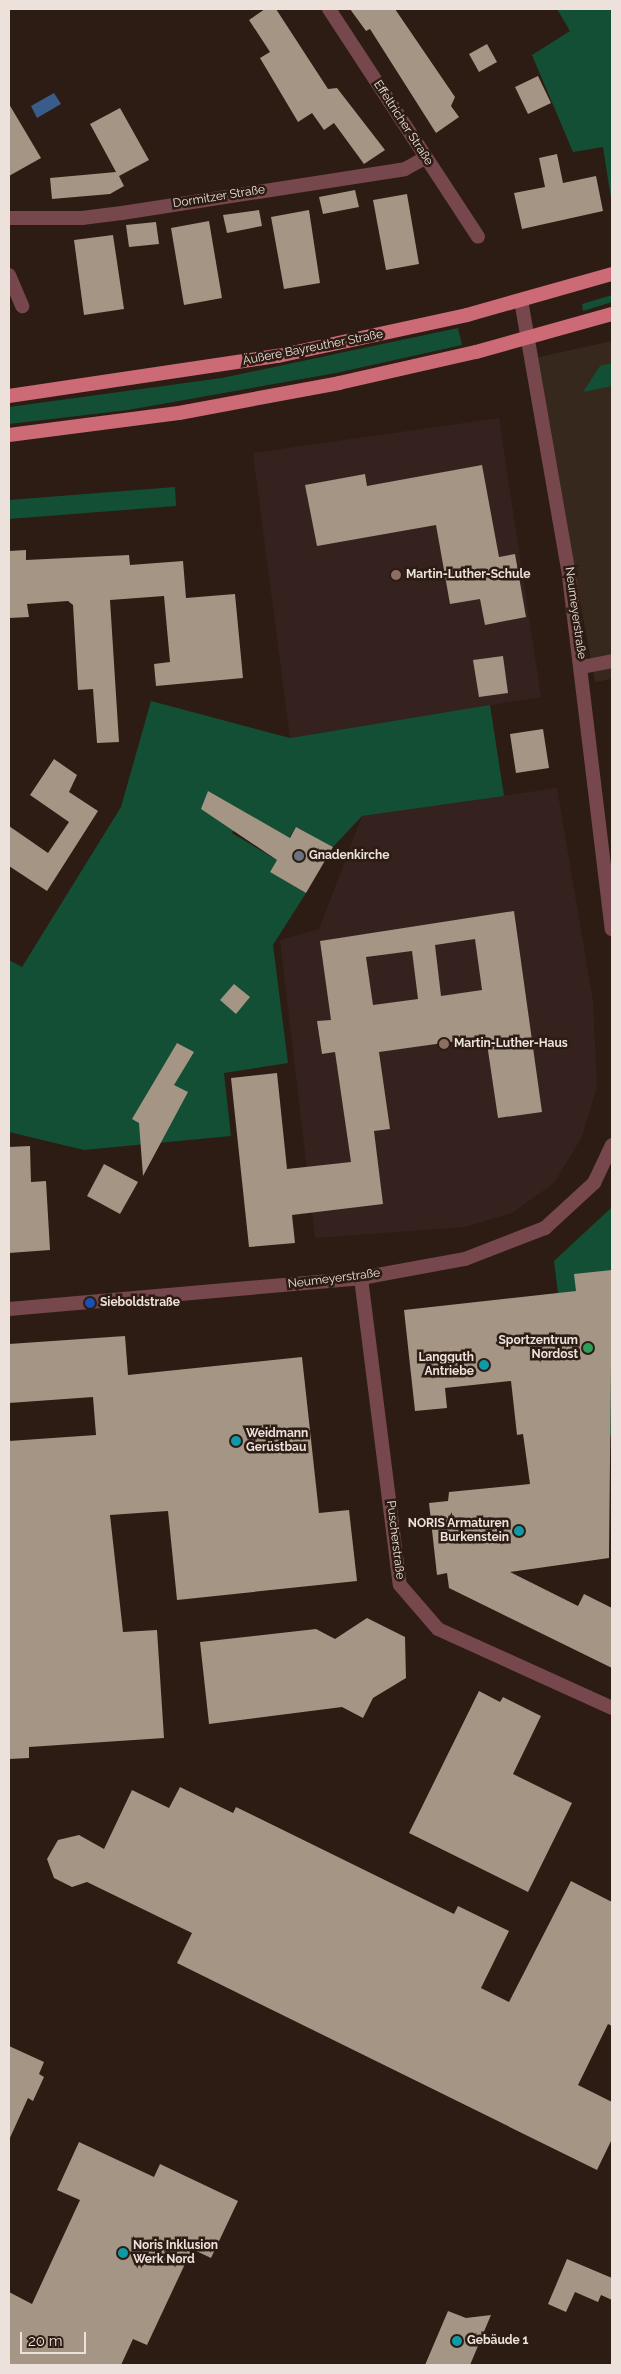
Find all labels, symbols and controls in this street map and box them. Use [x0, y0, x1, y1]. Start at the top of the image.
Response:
street label: Effeltricher Straße [370, 78, 436, 168]
street label: Dormitzer Straße [172, 183, 266, 211]
street label: Äußere Bayreuther Straße [242, 327, 384, 369]
street label: Neumeyerstraße [561, 566, 589, 660]
place label: Martin-Luther-Schule [406, 568, 530, 582]
marker: Martin-Luther-Schule [390, 569, 402, 581]
place label: Gnadenkirche [309, 849, 390, 863]
marker: Gnadenkirche [293, 850, 305, 862]
place label: Martin-Luther-Haus [454, 1037, 568, 1051]
marker: Martin-Luther-Haus [438, 1038, 450, 1050]
street label: Neumeyerstraße [287, 1266, 381, 1292]
place label: Sieboldstraße [100, 1296, 180, 1310]
marker: Sieboldstraße [84, 1297, 96, 1309]
place label: Sportzentrum Nordost [498, 1334, 578, 1362]
marker: Sportzentrum Nordost [582, 1342, 594, 1354]
place label: Langguth Antriebe [418, 1351, 474, 1379]
marker: Langguth Antriebe [478, 1359, 490, 1371]
place label: Weidmann Gerüstbau [246, 1427, 308, 1455]
marker: Weidmann Gerüstbau [230, 1435, 242, 1447]
street label: Puscherstraße [383, 1500, 407, 1580]
place label: NORIS Armaturen Burkenstein [407, 1517, 509, 1545]
marker: NORIS Armaturen Burkenstein [513, 1525, 525, 1537]
place label: Noris Inklusion Werk Nord [133, 2239, 218, 2267]
marker: Noris Inklusion Werk Nord [117, 2247, 129, 2259]
scale bar [22, 2322, 89, 2354]
text: 20 m [28, 2332, 63, 2350]
place label: Gebäude 1 [467, 2334, 529, 2348]
marker: Gebäude 1 [451, 2335, 463, 2347]

